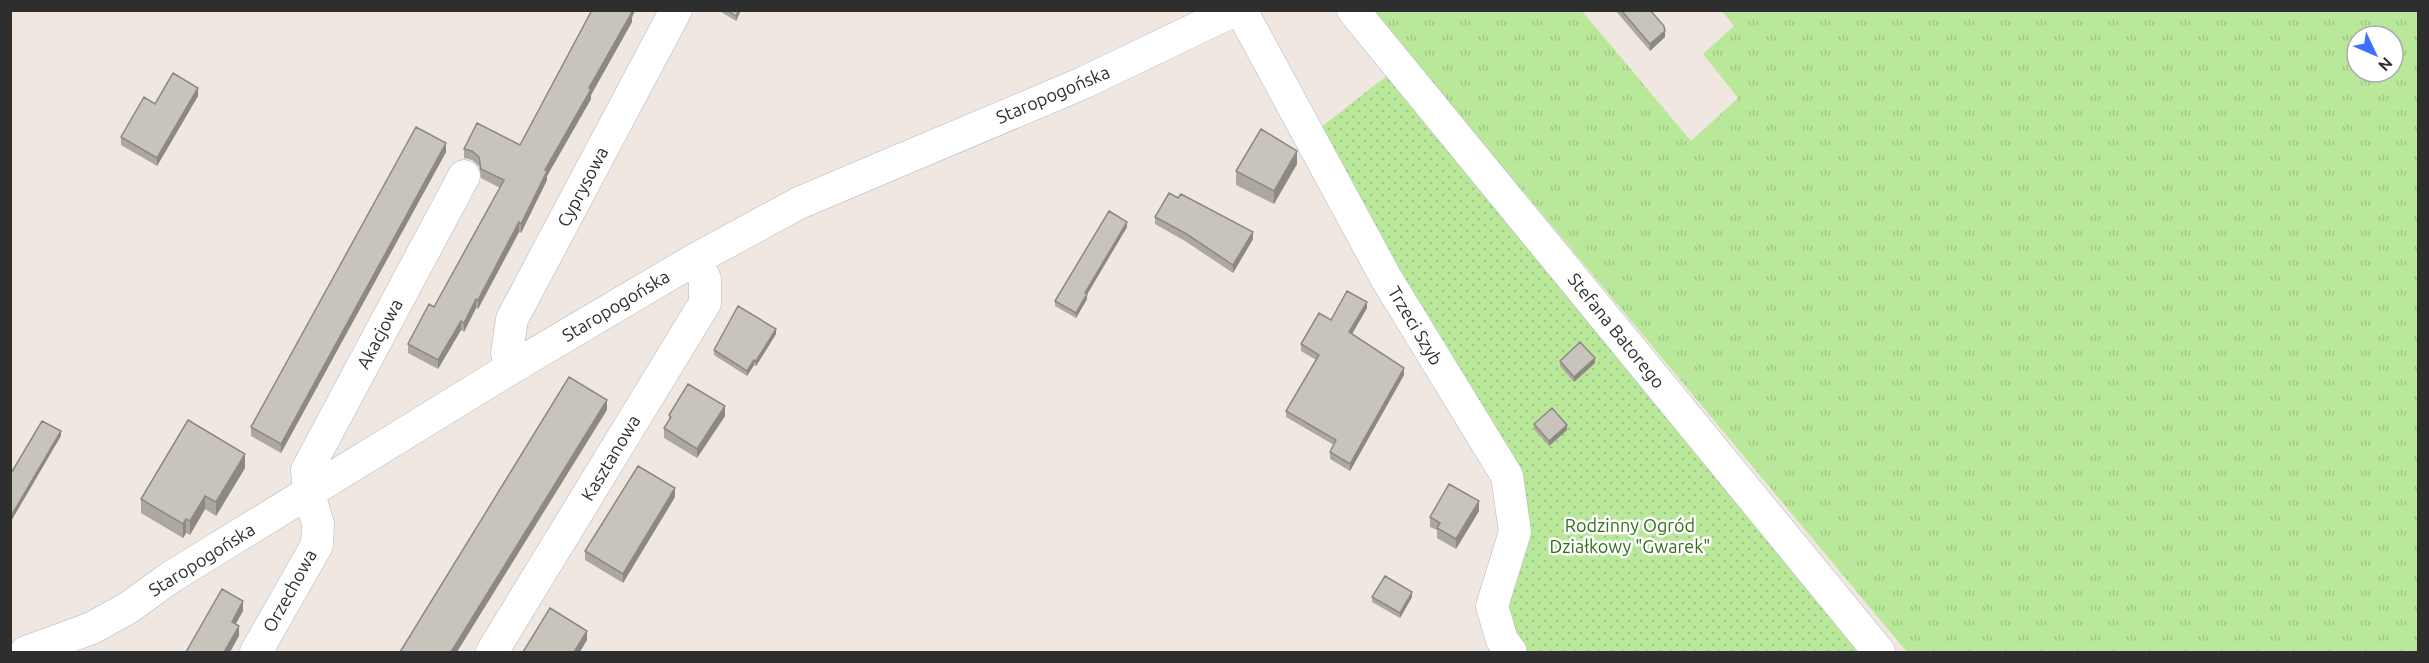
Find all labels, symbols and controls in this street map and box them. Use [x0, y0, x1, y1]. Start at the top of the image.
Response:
north arrow [2345, 24, 2405, 84]
text: N [2375, 54, 2396, 75]
street label: Staropogońska [993, 61, 1112, 127]
street label: Cyprysowa [553, 143, 612, 230]
street label: Staropogońska [558, 265, 673, 345]
street label: Stefana Batorego [1564, 269, 1669, 392]
street label: Trzeci Szyb [1385, 283, 1447, 368]
street label: Akacjowa [352, 295, 406, 372]
street label: Kasztanowa [577, 411, 644, 504]
park label: Rodzinny Ogród Działkowy "Gwarek" [1550, 515, 1710, 556]
street label: Staropogońska [145, 518, 258, 600]
street label: Orzechowa [258, 546, 320, 635]

